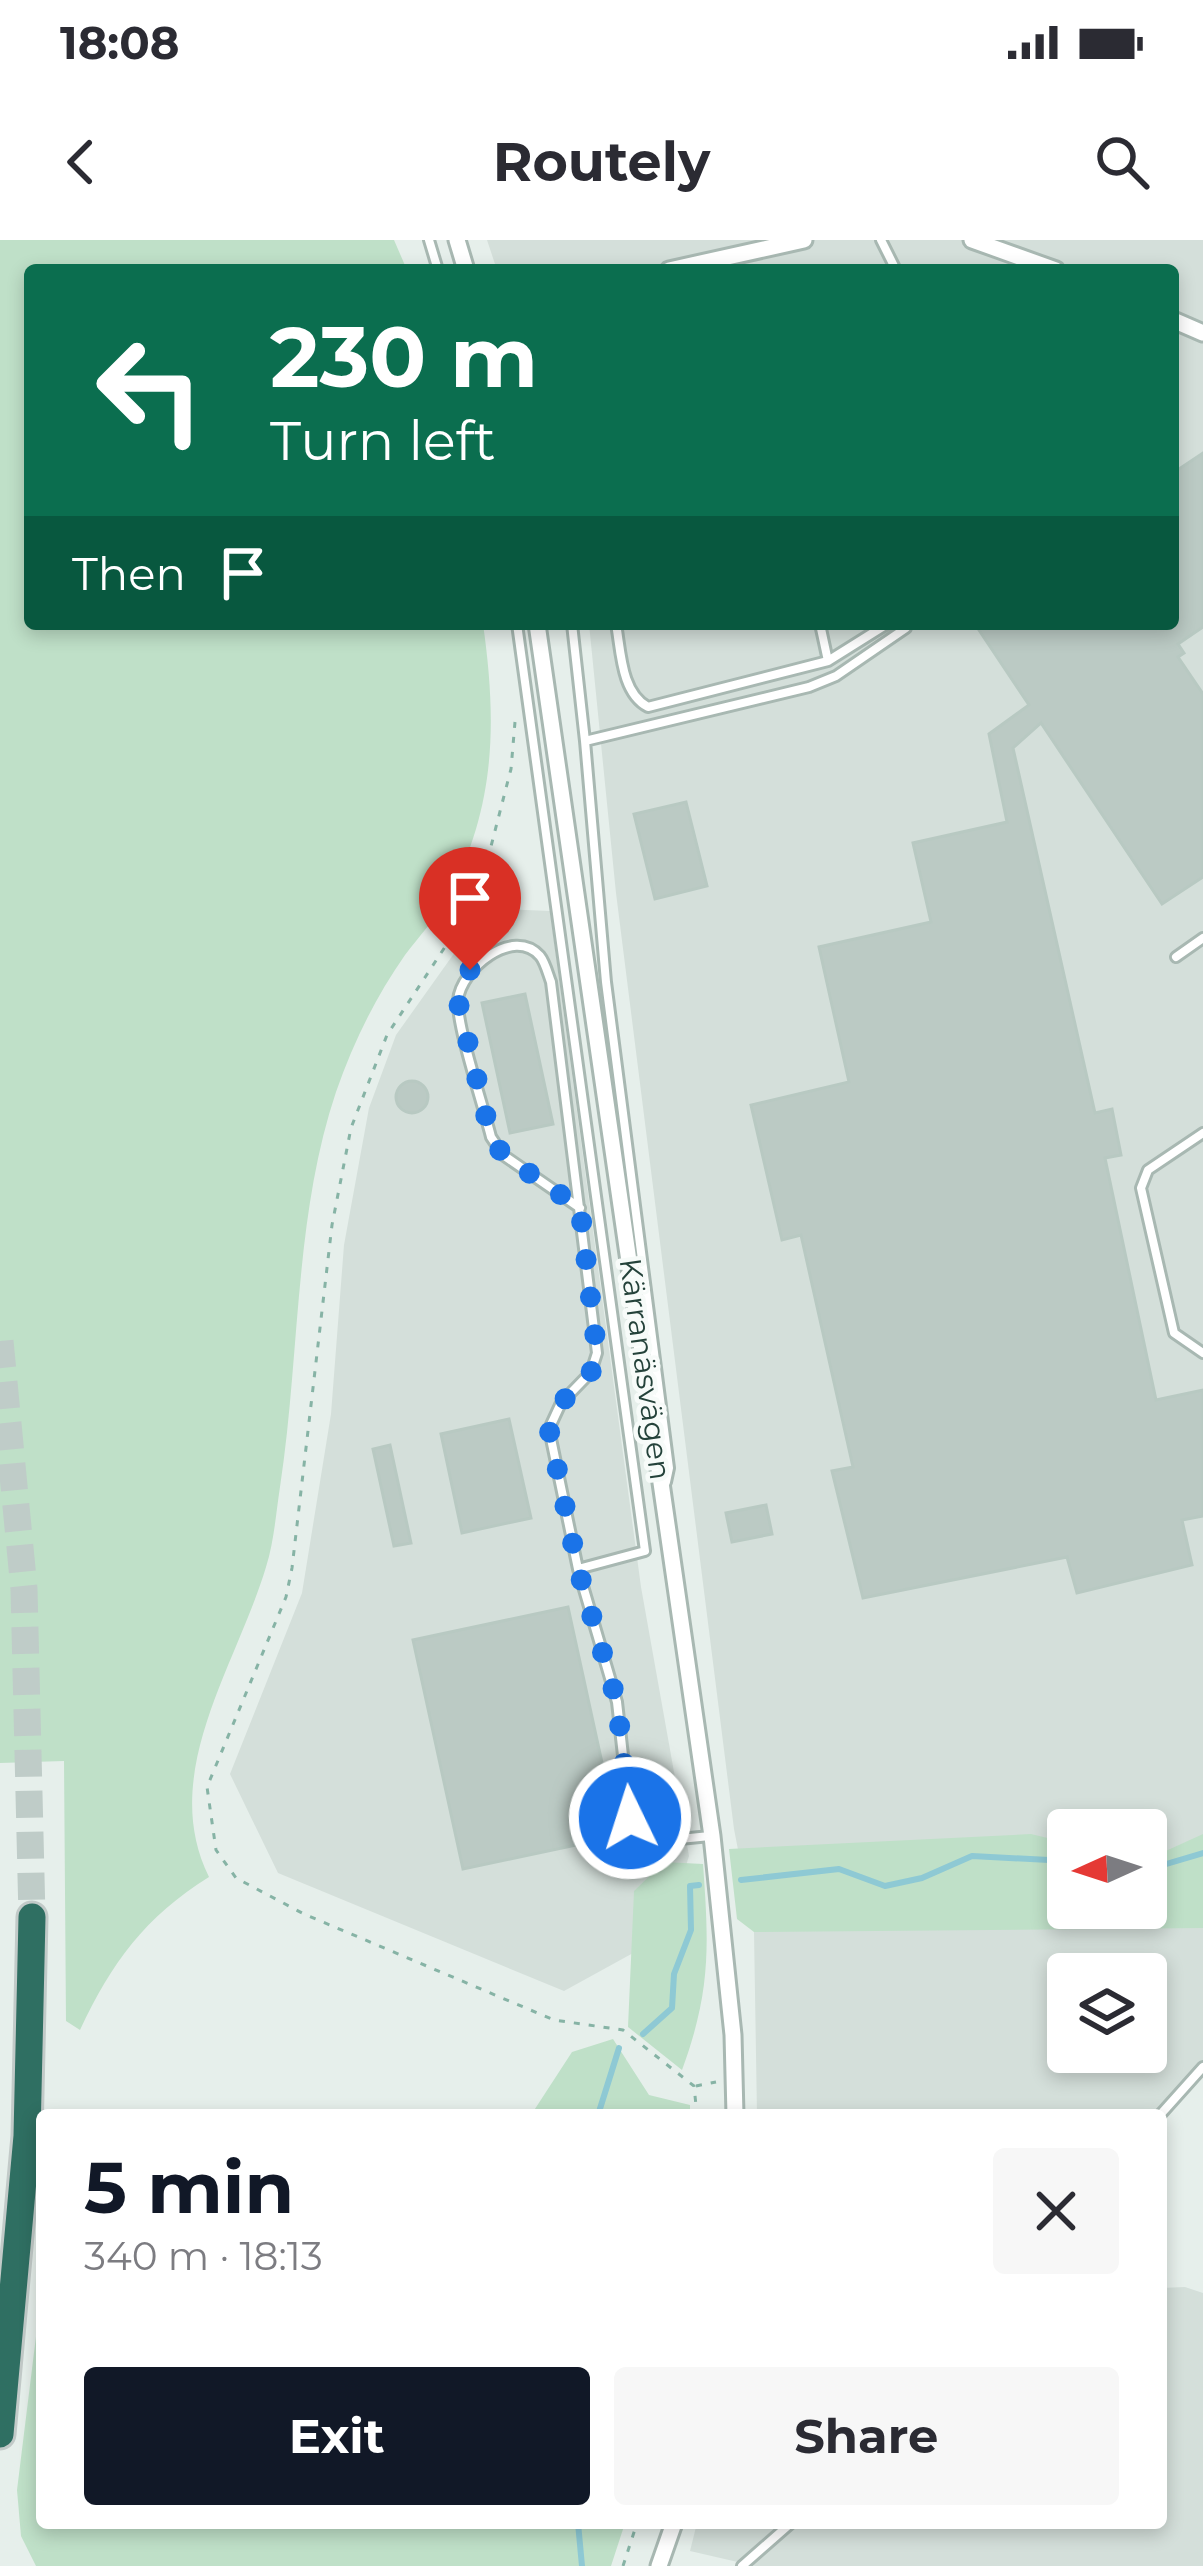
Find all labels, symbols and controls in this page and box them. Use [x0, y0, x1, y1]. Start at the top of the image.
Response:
text: 18:08 [60, 15, 179, 70]
icon: back [48, 129, 114, 195]
text: Routely [493, 129, 710, 195]
icon: search [1089, 129, 1155, 195]
text: 230 m [270, 306, 538, 408]
icon: left [72, 312, 228, 468]
text: Turn left [270, 408, 496, 474]
icon: arrive [210, 540, 276, 606]
text: Then [72, 546, 186, 601]
pin [419, 847, 521, 970]
icon: arrive [437, 865, 503, 931]
street label: Kärranäsvägen [612, 1256, 679, 1482]
position arrow [567, 1755, 693, 1881]
north arrow [1047, 1809, 1167, 1929]
map controls [1047, 1809, 1167, 2073]
button: layers [1047, 1953, 1167, 2073]
text: 5 min [84, 2143, 294, 2231]
button: close [993, 2148, 1119, 2274]
text: 340 m · 18:13 [84, 2232, 323, 2280]
button: Exit [84, 2367, 590, 2505]
button: Share [614, 2367, 1119, 2505]

